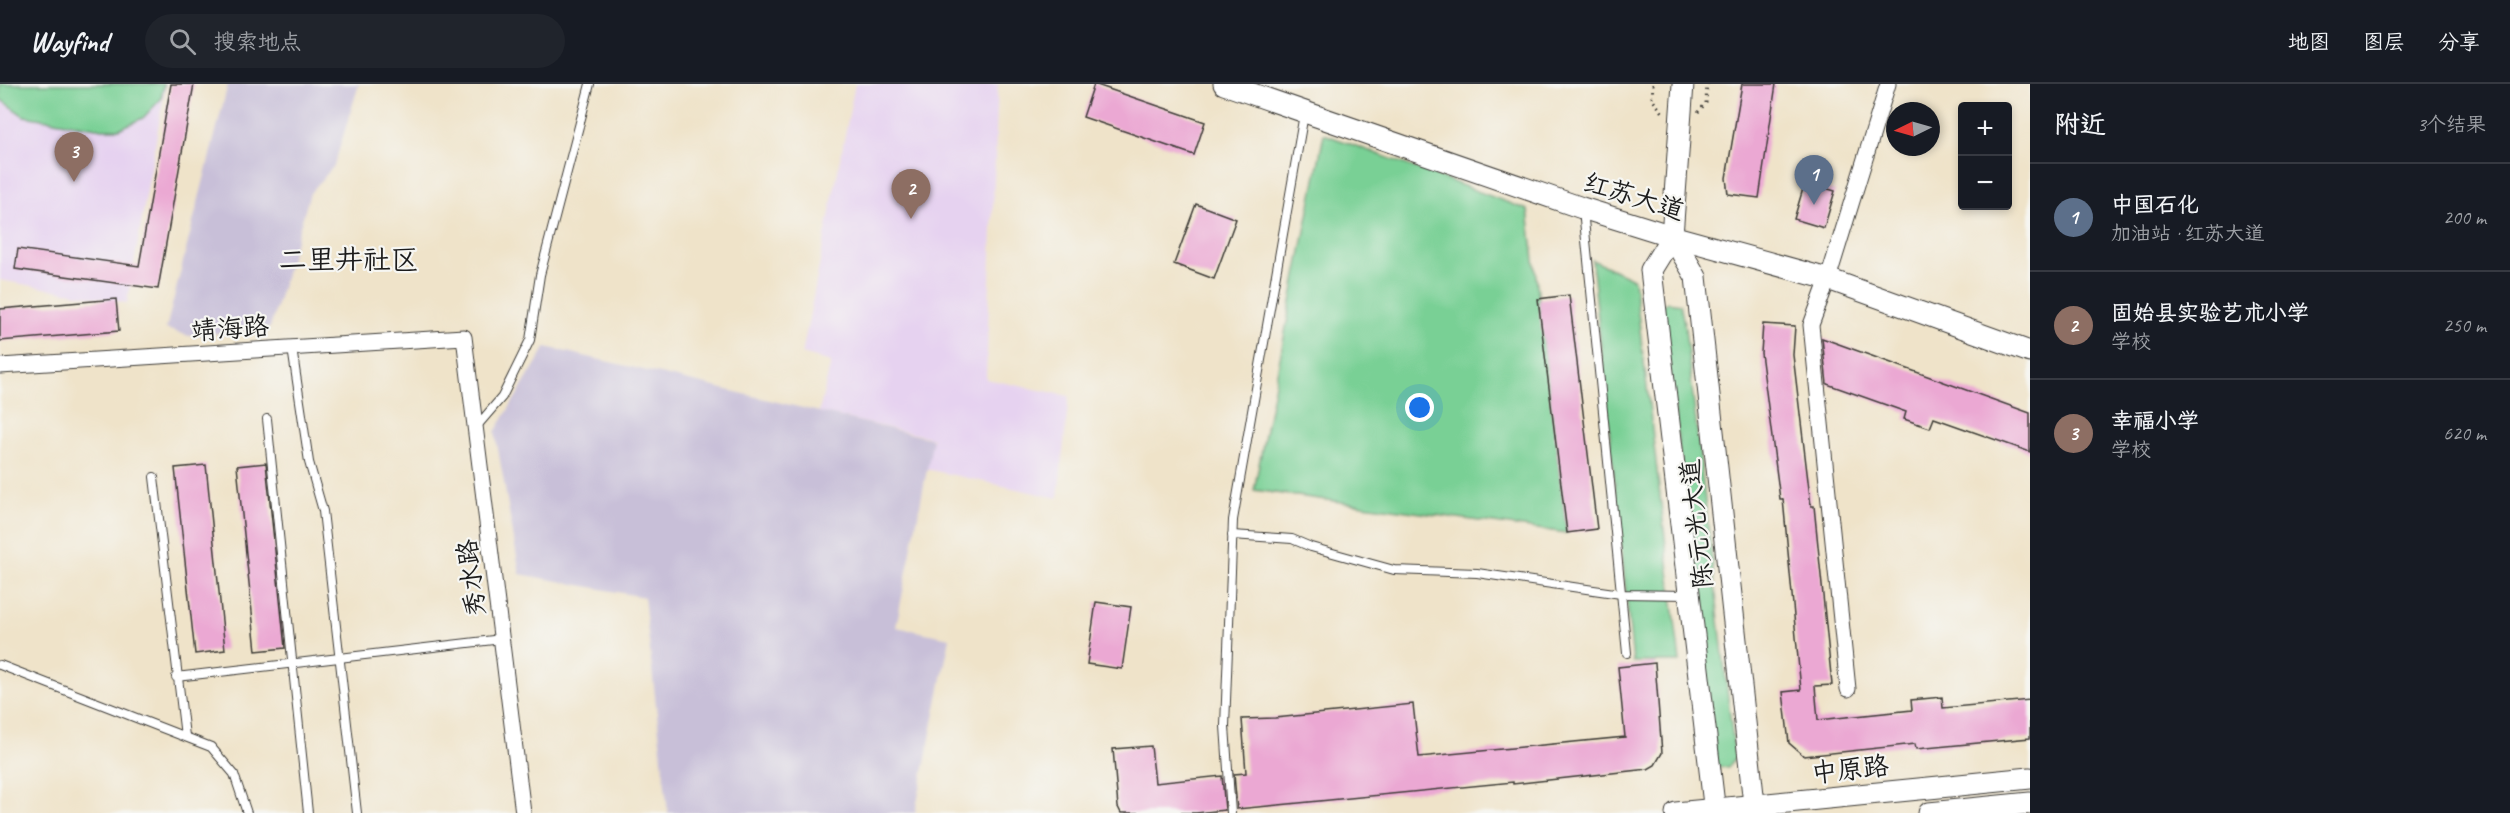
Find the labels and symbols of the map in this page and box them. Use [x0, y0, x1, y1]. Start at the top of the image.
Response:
north arrow [1886, 102, 1940, 156]
pin: 3 [54, 132, 94, 182]
pin: 1 [1794, 156, 1834, 205]
street label: 红苏大道 [1579, 165, 1688, 227]
pin: 2 [892, 170, 930, 219]
district label: 二里井社区 [279, 242, 419, 277]
street label: 靖海路 [190, 309, 270, 348]
your location [1405, 393, 1434, 422]
street label: 陈元光大道 [1673, 458, 1720, 590]
street label: 秀水路 [450, 537, 493, 619]
street label: 中原路 [1810, 749, 1891, 790]

